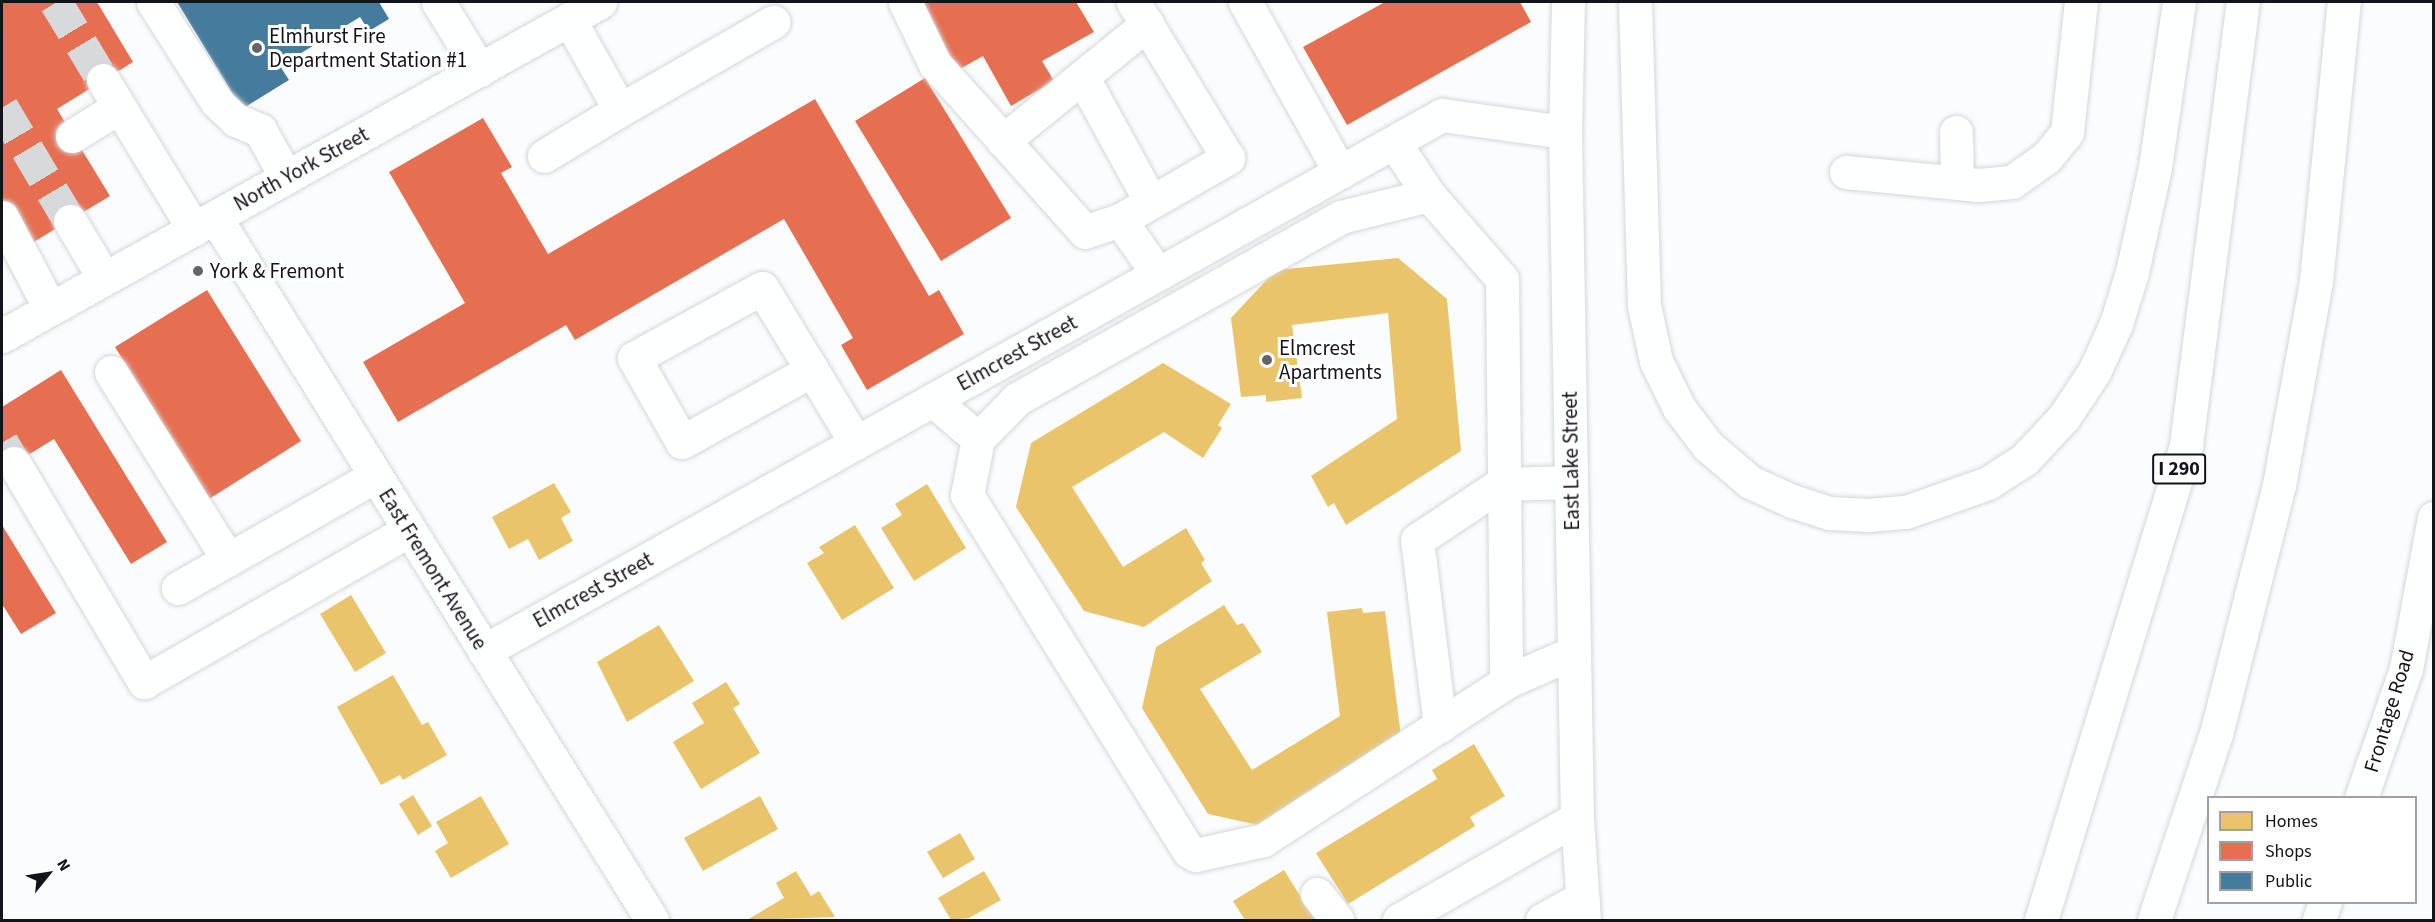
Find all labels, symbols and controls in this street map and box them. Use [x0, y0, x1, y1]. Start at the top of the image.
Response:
place label: Elmhurst Fire Department Station #1 [269, 23, 467, 73]
marker: Elmhurst Fire Department Station #1 [250, 41, 264, 55]
street label: North York Street [229, 122, 373, 216]
place label: York & Fremont [210, 258, 344, 284]
marker: York & Fremont [191, 264, 205, 278]
street label: Elmcrest Street [953, 310, 1081, 396]
place label: Elmcrest Apartments [1279, 335, 1382, 385]
marker: Elmcrest Apartments [1260, 353, 1274, 367]
street label: East Lake Street [1557, 391, 1585, 531]
road number: I 290 [2152, 452, 2206, 486]
street label: East Fremont Avenue [373, 484, 493, 654]
street label: Elmcrest Street [529, 547, 657, 633]
street label: Frontage Road [2358, 647, 2420, 775]
legend [2207, 796, 2417, 904]
text: Homes [2265, 809, 2318, 834]
text: Shops [2265, 839, 2312, 864]
north arrow [18, 844, 78, 904]
text: N [51, 855, 76, 875]
text: Public [2265, 869, 2312, 894]

